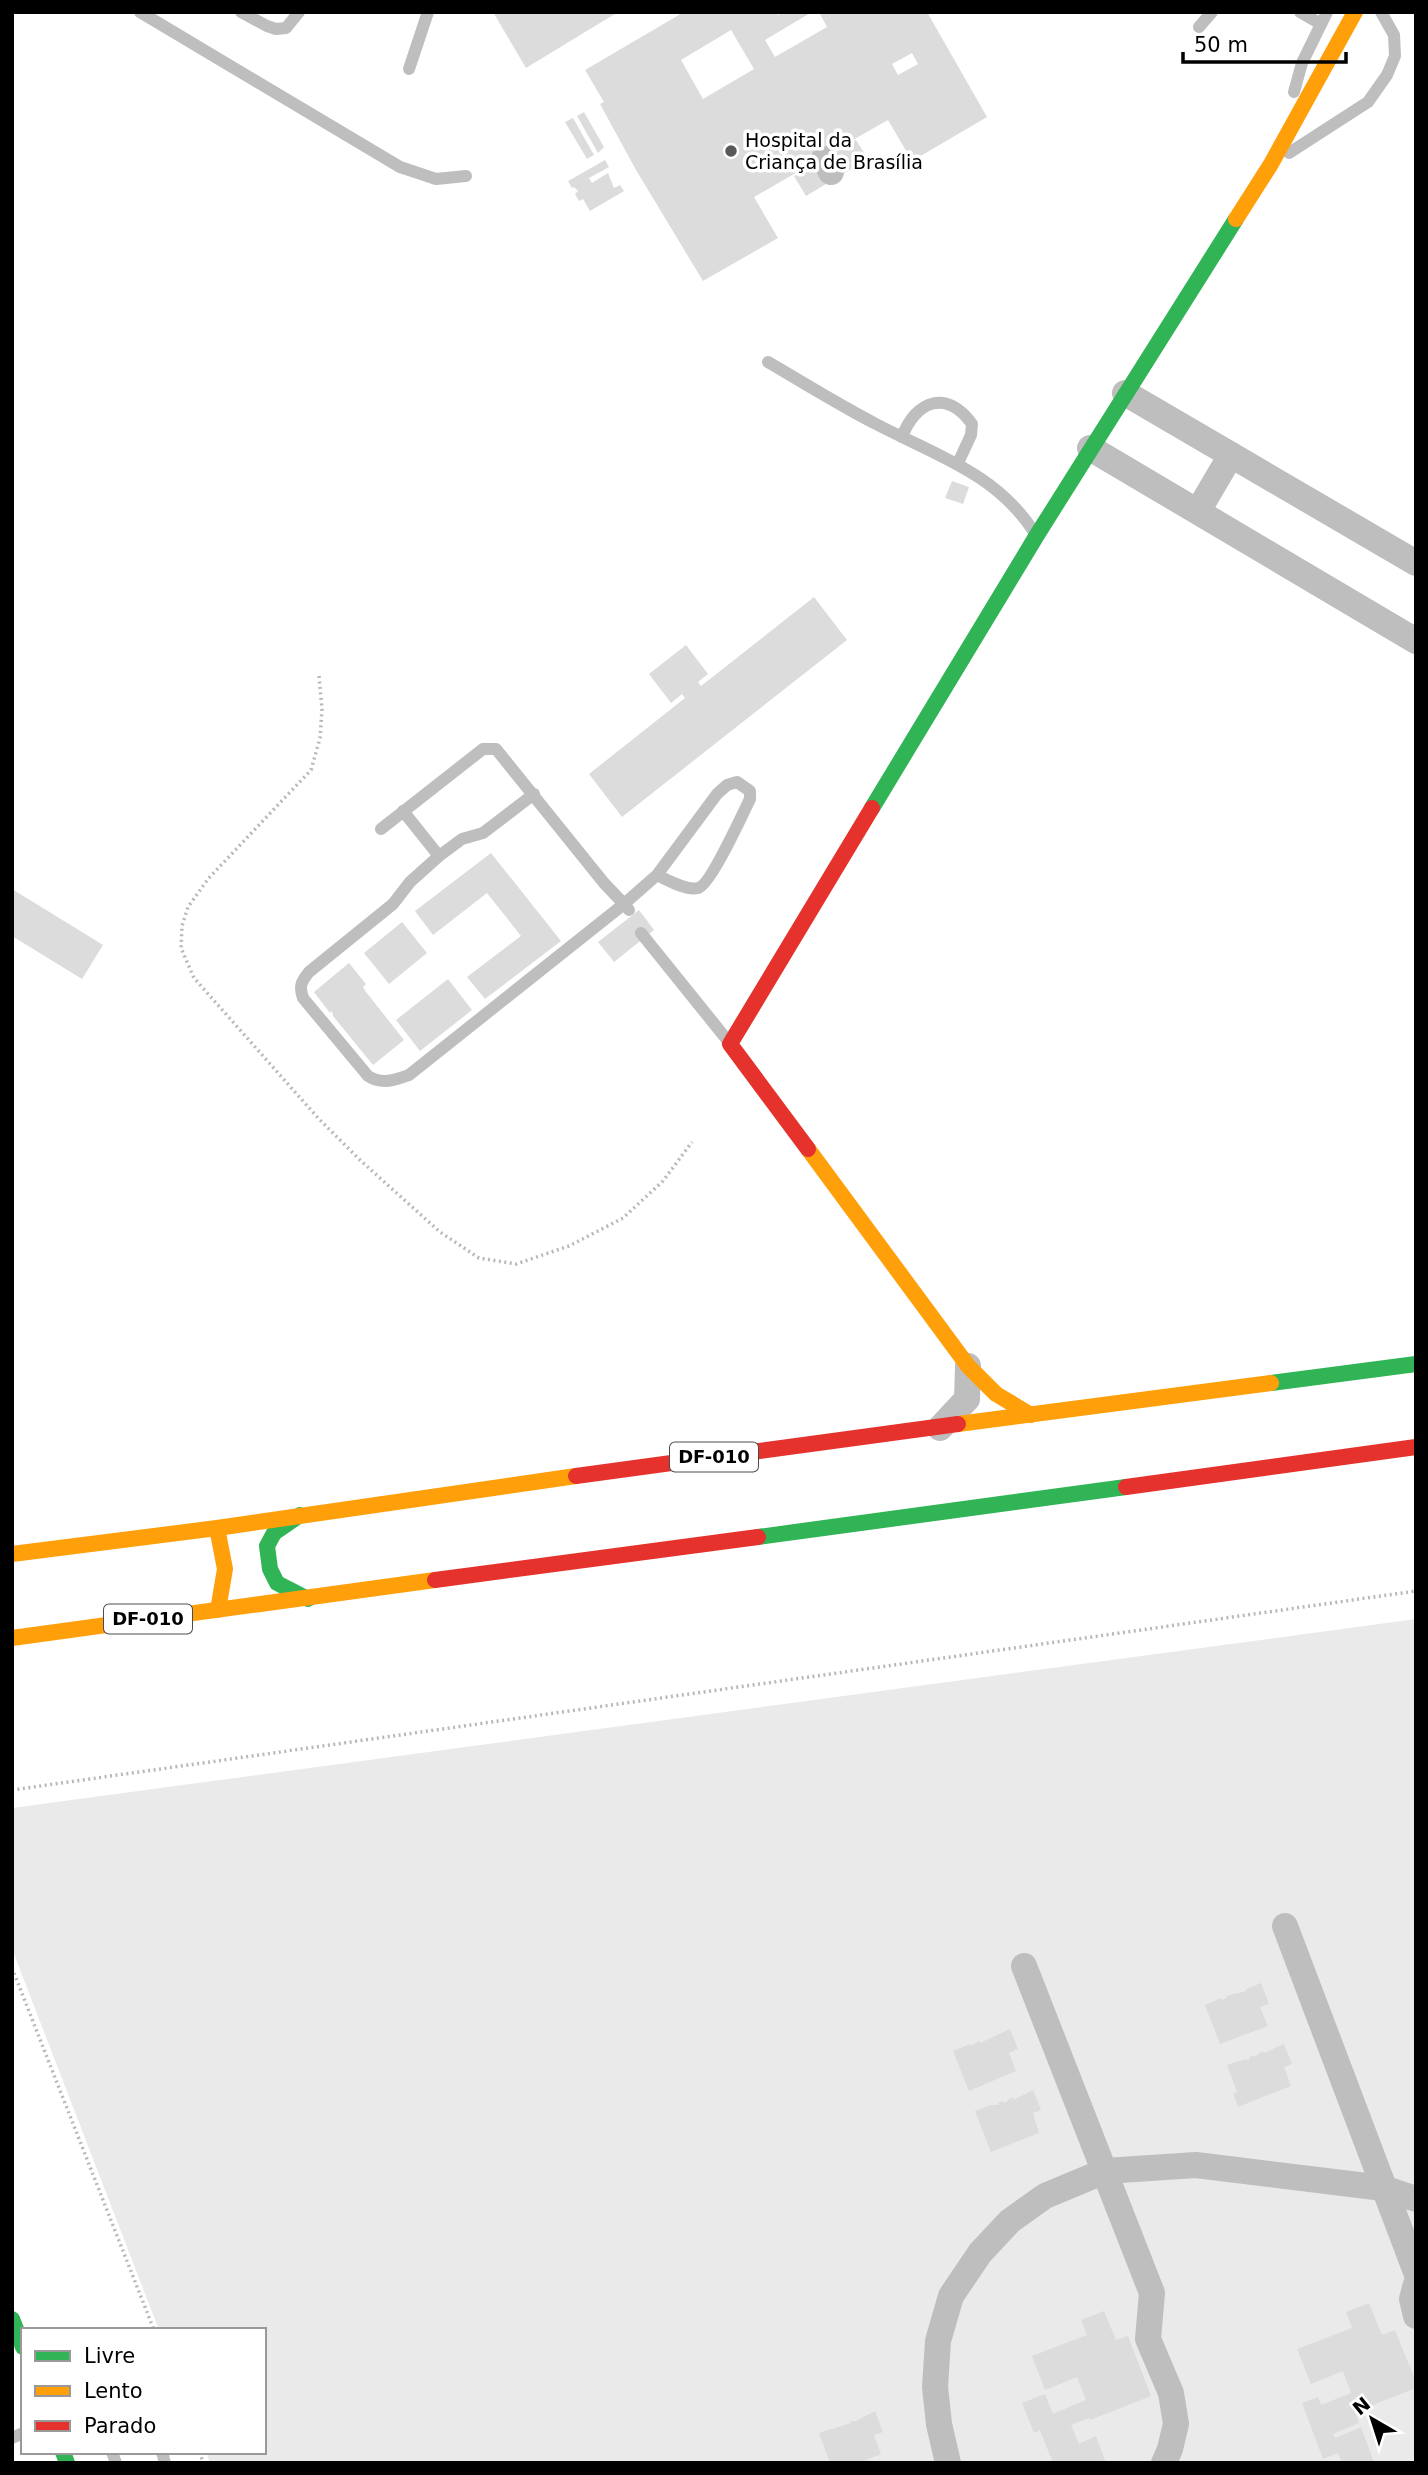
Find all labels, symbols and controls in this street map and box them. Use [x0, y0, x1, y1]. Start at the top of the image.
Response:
scale bar [1183, 21, 1346, 65]
text: 50 m [1194, 33, 1248, 57]
place label: Hospital da Criança de Brasília [745, 129, 923, 173]
marker: Hospital da Criança de Brasília [723, 143, 739, 159]
road number: DF-010 [670, 1442, 758, 1472]
road number: DF-010 [104, 1604, 192, 1634]
legend [21, 2328, 266, 2454]
text: Livre [84, 2344, 135, 2368]
text: Lento [84, 2379, 143, 2403]
north arrow [1337, 2384, 1407, 2454]
text: N [1348, 2392, 1374, 2419]
text: Parado [84, 2414, 156, 2438]

